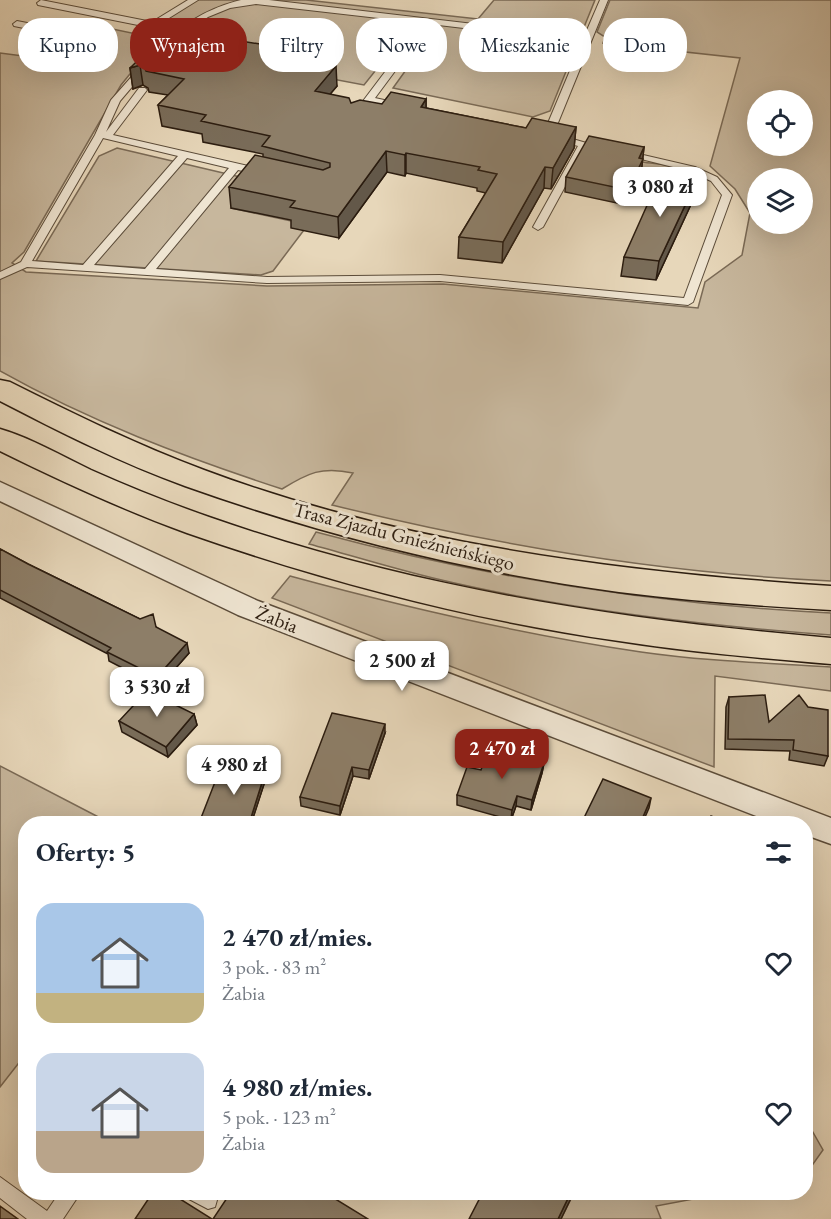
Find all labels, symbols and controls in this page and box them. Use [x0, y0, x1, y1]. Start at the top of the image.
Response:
chip: Kupno [18, 18, 118, 72]
chip: Wynajem [130, 18, 247, 72]
chip: Filtry [259, 18, 344, 72]
chip: Nowe [356, 18, 447, 72]
chip: Mieszkanie [459, 18, 591, 72]
chip: Dom [603, 18, 687, 72]
map controls [747, 90, 813, 234]
button: locate [747, 90, 813, 156]
pin: 3 080 zł [598, 167, 722, 218]
button: layers [747, 168, 813, 234]
text: 3 080 zł [627, 173, 693, 199]
street label: Trasa Zjazdu Gnieźnieńskiego [291, 496, 517, 576]
street label: Żabia [252, 599, 302, 639]
pin: 2 500 zł [340, 641, 464, 692]
text: 2 500 zł [369, 647, 435, 673]
pin: 3 530 zł [95, 667, 219, 718]
text: 3 530 zł [124, 673, 190, 699]
pin: 2 470 zł [440, 729, 564, 780]
text: 2 470 zł [469, 735, 535, 761]
pin: 4 980 zł [172, 745, 296, 796]
text: 4 980 zł [201, 751, 267, 777]
text: Oferty: 5 [36, 835, 136, 869]
icon: filters [762, 836, 795, 869]
text: 2 470 zł/mies. [222, 920, 372, 954]
icon: home [84, 927, 156, 999]
icon: heart [762, 947, 795, 980]
text: 3 pok. · 83 m² [222, 954, 326, 980]
text: Żabia [222, 980, 265, 1006]
text: 4 980 zł/mies. [222, 1070, 372, 1104]
icon: home [84, 1077, 156, 1149]
icon: heart [762, 1097, 795, 1130]
text: 5 pok. · 123 m² [222, 1104, 336, 1130]
text: Żabia [222, 1130, 265, 1156]

